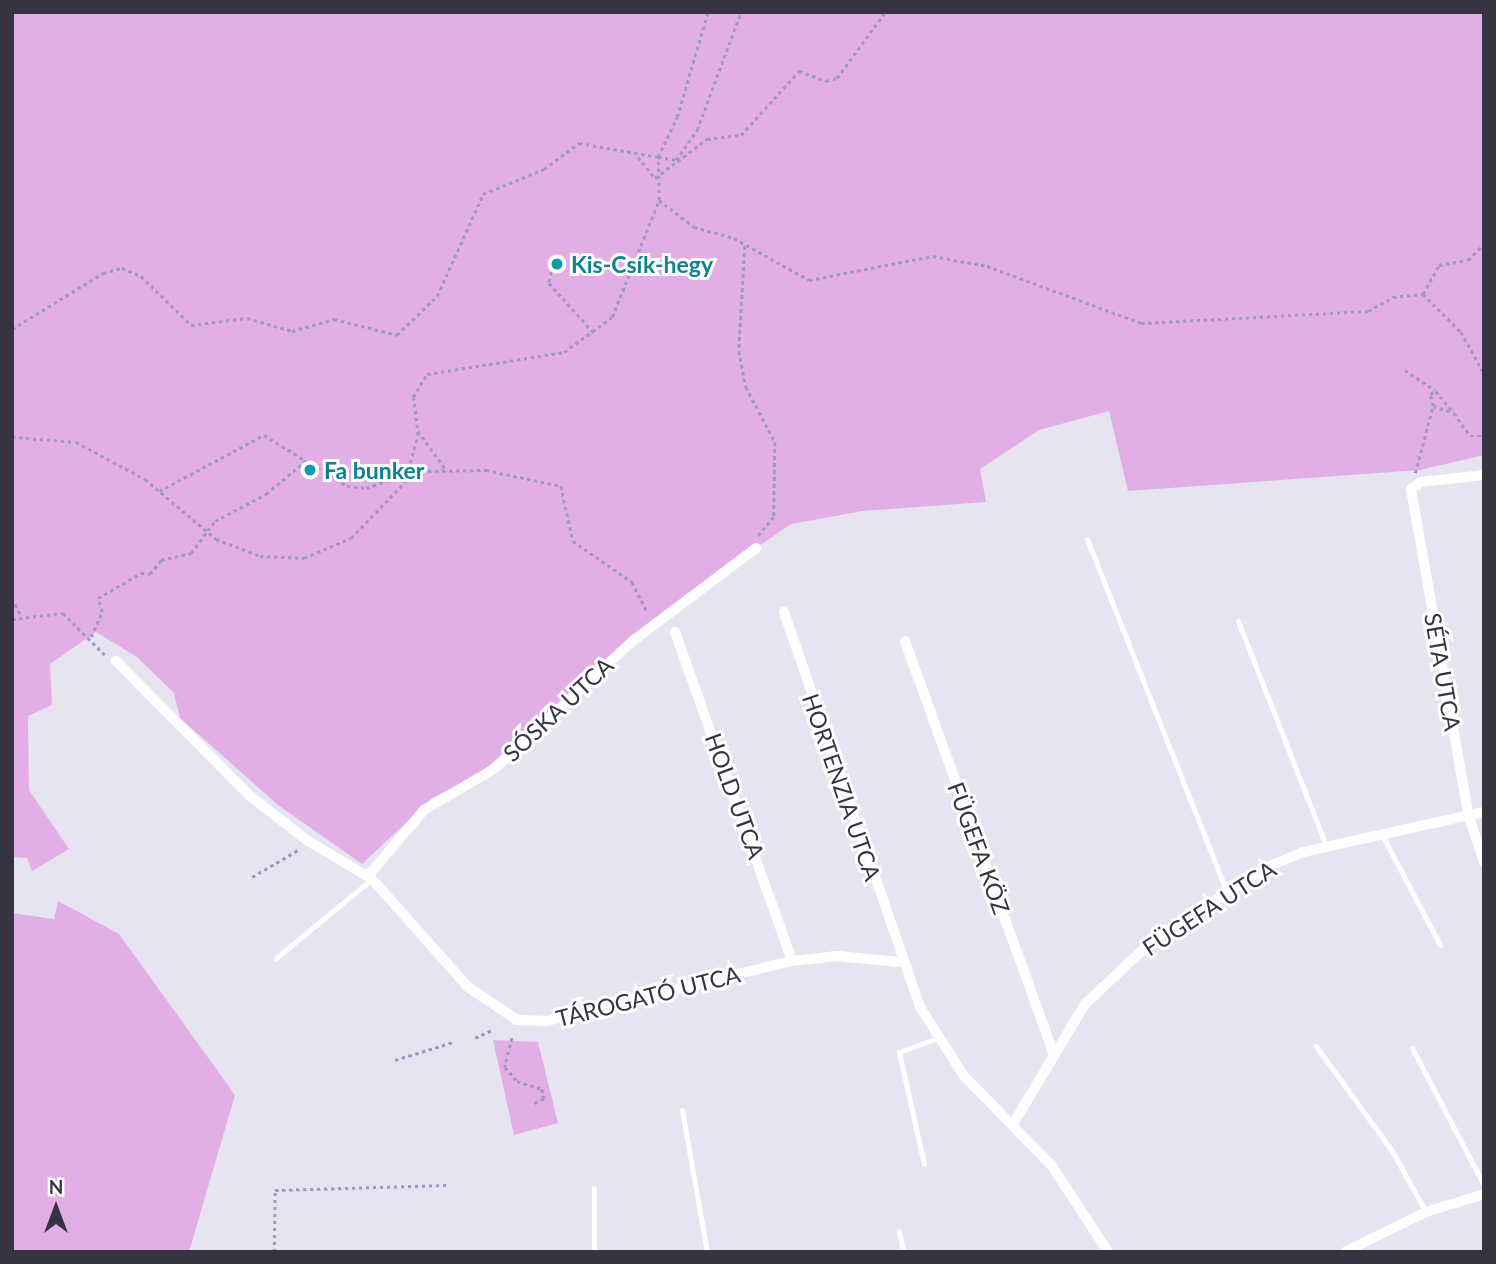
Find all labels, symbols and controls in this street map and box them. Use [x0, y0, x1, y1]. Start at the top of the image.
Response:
place label: Kis-Csík-hegy [571, 250, 713, 278]
marker: Kis-Csík-hegy [549, 256, 565, 272]
place label: Fa bunker [324, 456, 424, 484]
marker: Fa bunker [302, 462, 318, 478]
street label: SÉTA UTCA [1419, 611, 1467, 733]
street label: SÓSKA UTCA [497, 651, 619, 767]
street label: HORTENZIA UTCA [797, 690, 887, 884]
street label: HOLD UTCA [699, 729, 771, 863]
street label: FÜGEFA KÖZ [942, 778, 1016, 918]
street label: FÜGEFA UTCA [1137, 855, 1281, 961]
street label: TÁROGATÓ UTCA [553, 960, 743, 1032]
north arrow [21, 1173, 91, 1243]
text: N [49, 1175, 63, 1198]

